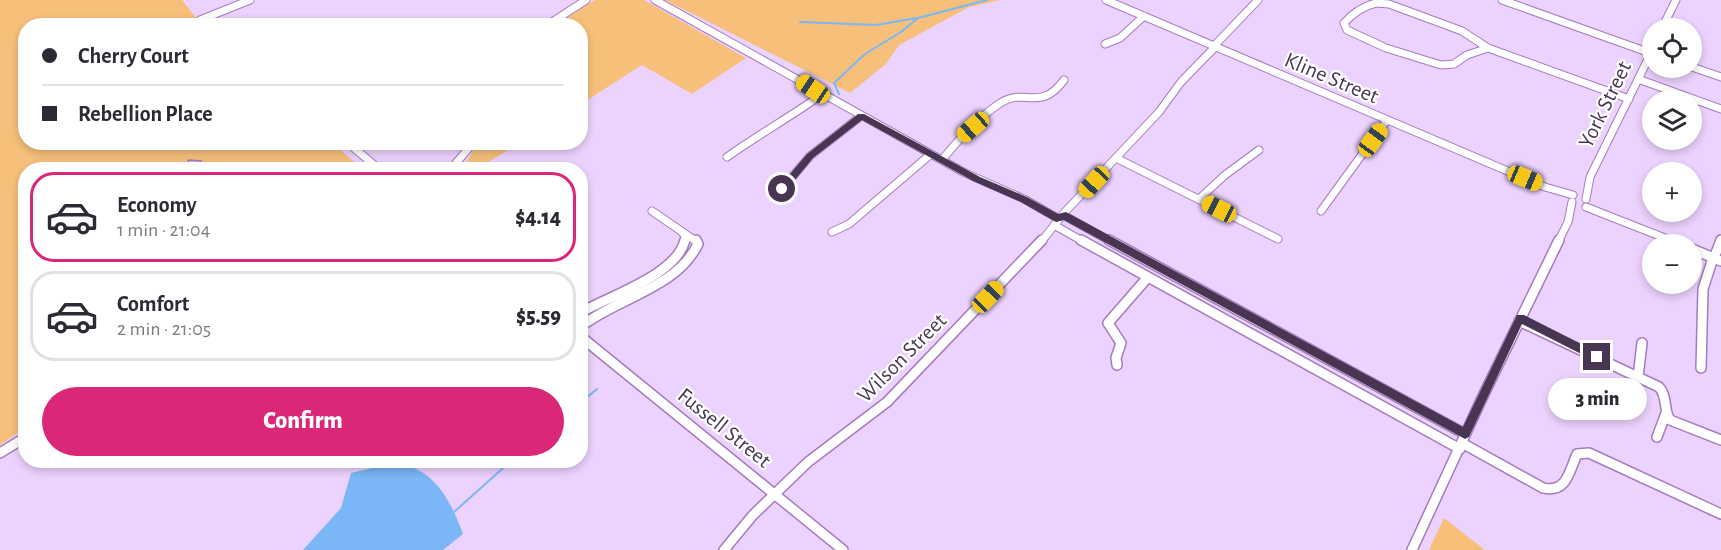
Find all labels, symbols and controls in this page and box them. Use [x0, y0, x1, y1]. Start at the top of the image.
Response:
map controls [1642, 18, 1702, 294]
button: locate [1642, 18, 1702, 78]
text: Cherry Court [78, 45, 189, 67]
street label: Kline Street [1281, 48, 1382, 108]
street label: York Street [1575, 58, 1635, 151]
car [793, 71, 833, 107]
button: layers [1642, 90, 1702, 150]
text: Rebellion Place [78, 103, 213, 125]
car [954, 108, 992, 146]
car [1355, 120, 1391, 160]
button: + [1642, 162, 1702, 222]
car [1075, 163, 1113, 201]
car [1505, 163, 1545, 193]
route start [768, 175, 795, 202]
icon: car [45, 190, 99, 244]
car [1199, 193, 1239, 225]
text: Economy [117, 194, 197, 216]
text: $4.14 [515, 206, 561, 228]
text: 1 min · 21:04 [117, 220, 210, 240]
button: − [1642, 234, 1702, 294]
car [969, 278, 1007, 316]
icon: car [45, 289, 99, 343]
text: Comfort [117, 293, 189, 315]
text: $5.59 [516, 305, 561, 327]
street label: Wilson Street [853, 309, 950, 406]
text: 2 min · 21:05 [117, 319, 211, 339]
route end [1583, 343, 1610, 370]
callout: 3 min [1548, 378, 1646, 420]
street label: Fussell Street [674, 384, 775, 472]
button: Confirm [42, 387, 564, 456]
text: 3 min [1575, 389, 1620, 409]

